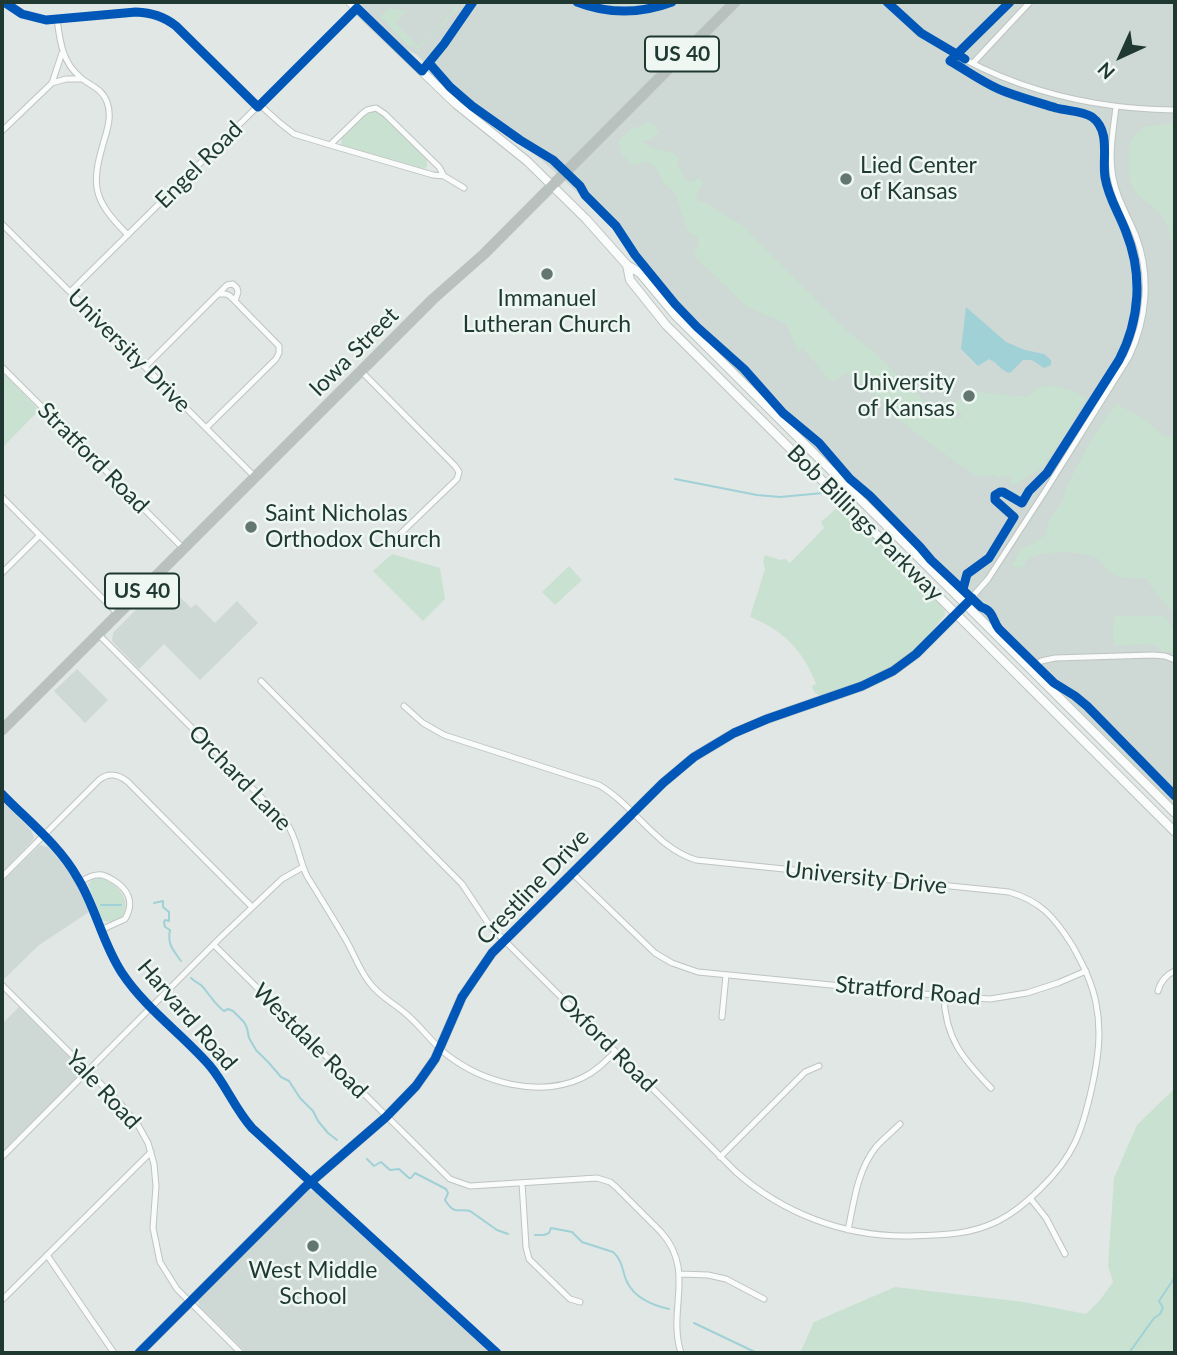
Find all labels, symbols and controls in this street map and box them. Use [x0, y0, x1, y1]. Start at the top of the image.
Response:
north arrow [1086, 21, 1156, 91]
road number: US 40 [645, 36, 719, 72]
text: N [1092, 58, 1119, 85]
street label: Engel Road [150, 116, 248, 214]
place label: Lied Center of Kansas [860, 152, 977, 206]
marker: Lied Center of Kansas [838, 171, 854, 187]
marker: Immanuel Lutheran Church [539, 266, 555, 282]
street label: University Drive [62, 284, 196, 418]
place label: Immanuel Lutheran Church [463, 285, 631, 339]
street label: Iowa Street [304, 302, 404, 402]
place label: University of Kansas [853, 369, 955, 423]
marker: University of Kansas [961, 388, 977, 404]
street label: Stratford Road [32, 397, 154, 519]
street label: Bob Billings Parkway [781, 439, 949, 607]
place label: Saint Nicholas Orthodox Church [265, 500, 441, 554]
marker: Saint Nicholas Orthodox Church [243, 519, 259, 535]
road number: US 40 [105, 574, 179, 608]
street label: Orchard Lane [183, 719, 297, 837]
street label: Crestline Drive [471, 823, 595, 951]
street label: University Drive [783, 856, 949, 900]
street label: Harvard Road [131, 954, 243, 1076]
street label: Stratford Road [834, 971, 982, 1011]
street label: Westdale Road [247, 978, 373, 1104]
street label: Oxford Road [552, 988, 662, 1098]
street label: Yale Road [60, 1045, 146, 1135]
marker: West Middle School [305, 1238, 321, 1254]
place label: West Middle School [249, 1257, 377, 1311]

